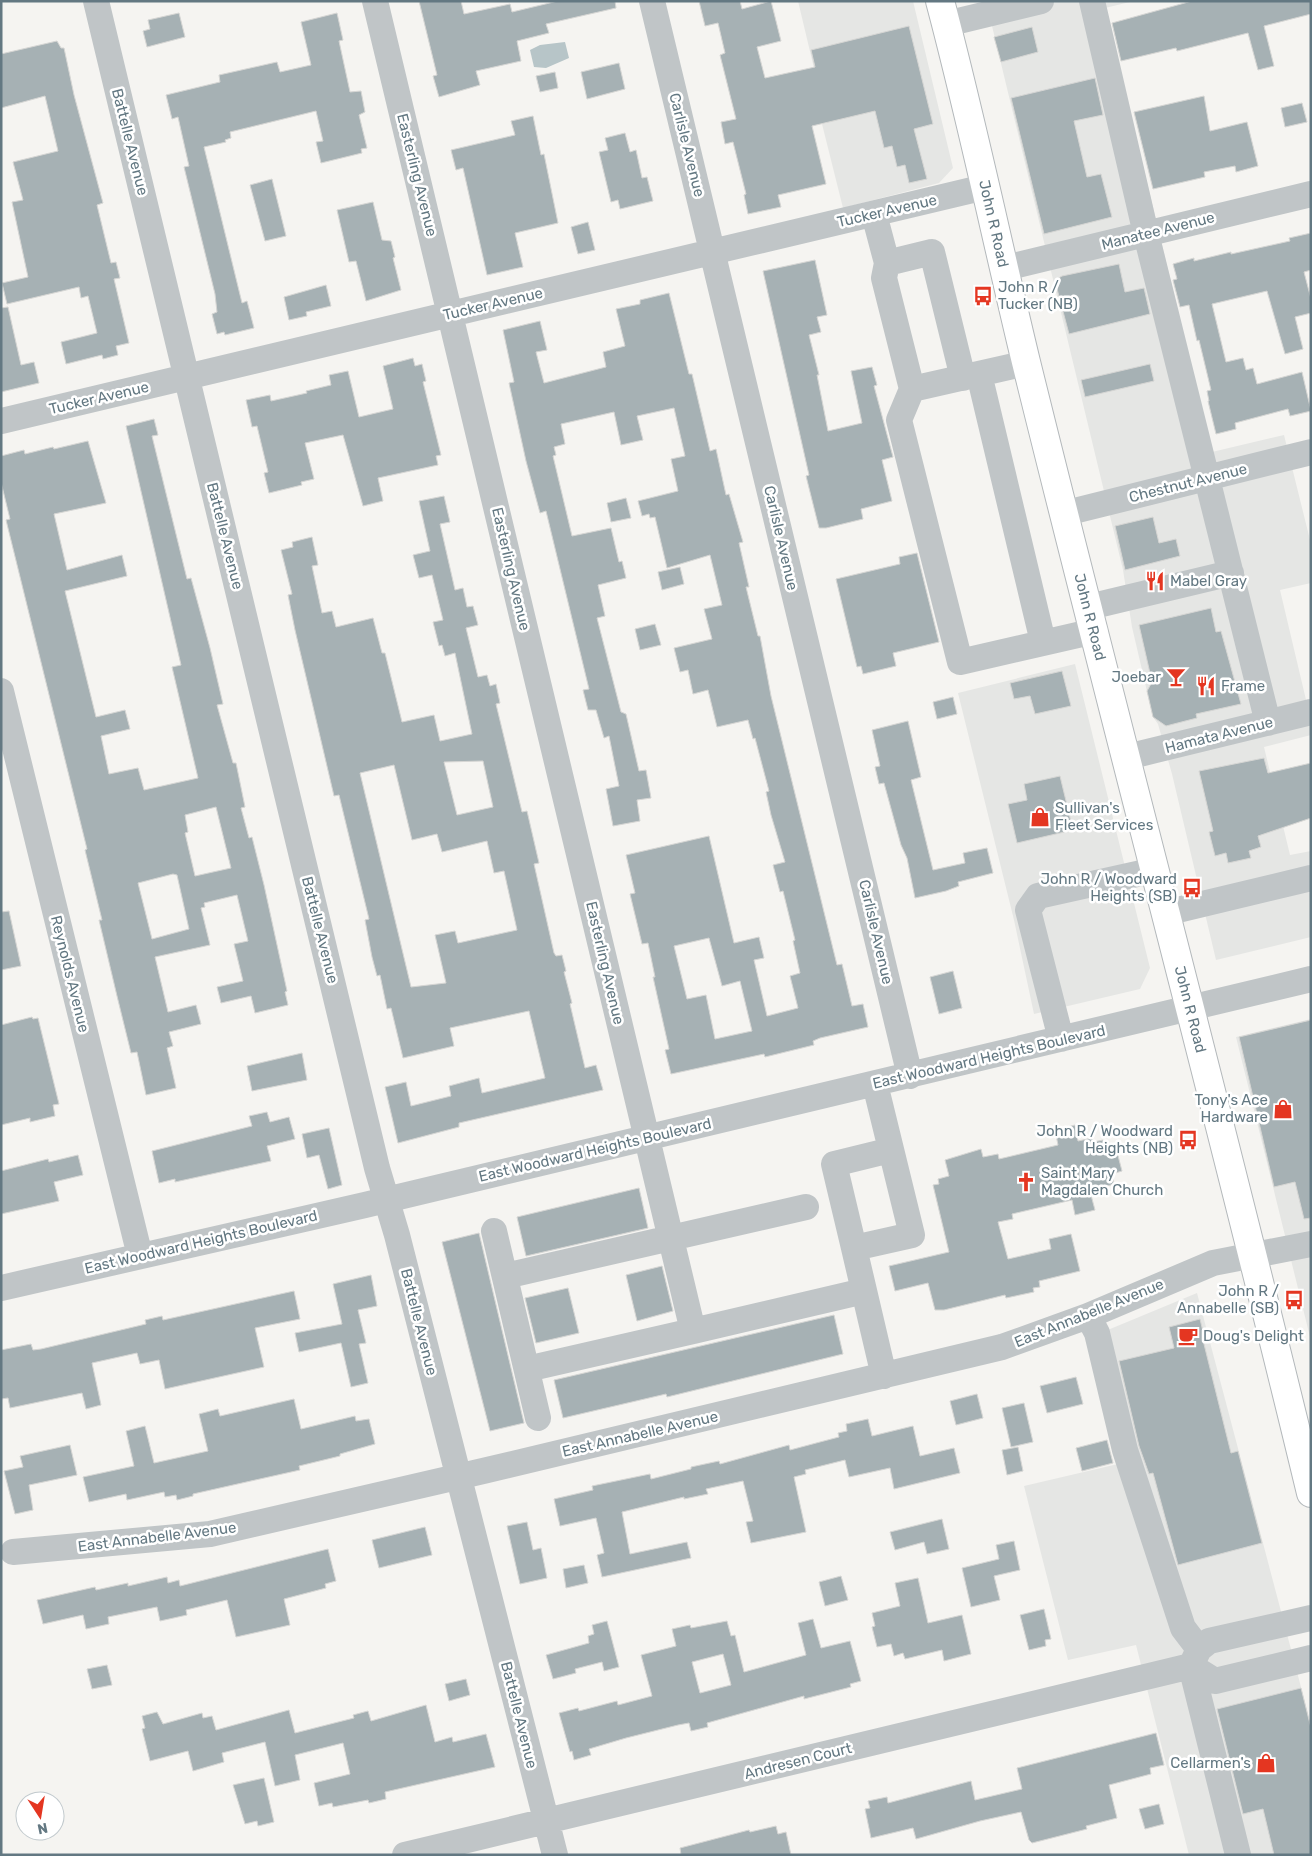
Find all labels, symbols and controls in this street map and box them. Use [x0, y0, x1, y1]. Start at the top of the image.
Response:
street label: Battelle Avenue [108, 87, 152, 197]
street label: Carlisle Avenue [665, 91, 709, 199]
street label: Easterling Avenue [393, 112, 441, 238]
street label: John R Road [975, 178, 1012, 269]
street label: Tucker Avenue [835, 191, 939, 231]
street label: Manatee Avenue [1100, 208, 1216, 254]
place label: John R / Tucker (NB) [998, 278, 1078, 313]
street label: Tucker Avenue [441, 284, 545, 324]
bus stop icon: John R / Tucker (NB) [972, 285, 994, 307]
street label: Tucker Avenue [47, 378, 151, 418]
street label: Chestnut Avenue [1127, 460, 1249, 506]
street label: Battelle Avenue [203, 481, 247, 591]
street label: Carlisle Avenue [760, 484, 802, 592]
street label: Easterling Avenue [488, 506, 534, 632]
restaurant icon: Mabel Gray [1144, 570, 1166, 592]
street label: John R Road [1070, 572, 1110, 662]
place label: Mabel Gray [1170, 572, 1247, 590]
bar icon: Joebar [1165, 666, 1187, 688]
place label: Joebar [1112, 668, 1161, 686]
restaurant icon: Frame [1195, 675, 1217, 697]
place label: Frame [1221, 677, 1265, 695]
street label: Hamata Avenue [1163, 713, 1275, 757]
place label: Sullivan's Fleet Services [1055, 799, 1154, 834]
shop icon: Sullivan's Fleet Services [1029, 806, 1051, 828]
place label: John R / Woodward Heights (SB) [1040, 870, 1177, 905]
street label: Battelle Avenue [298, 875, 342, 985]
bus stop icon: John R / Woodward Heights (SB) [1181, 877, 1203, 899]
street label: Carlisle Avenue [855, 878, 897, 986]
street label: Easterling Avenue [582, 900, 628, 1026]
street label: Reynolds Avenue [47, 914, 93, 1034]
street label: John R Road [1171, 964, 1210, 1055]
street label: East Woodward Heights Boulevard [871, 1021, 1107, 1093]
place label: Tony's Ace Hardware [1195, 1091, 1268, 1126]
shop icon: Tony's Ace Hardware [1272, 1098, 1294, 1120]
street label: East Woodward Heights Boulevard [477, 1114, 713, 1186]
place label: John R / Woodward Heights (NB) [1036, 1122, 1173, 1157]
bus stop icon: John R / Woodward Heights (NB) [1177, 1129, 1199, 1151]
place label: Saint Mary Magdalen Church [1041, 1164, 1163, 1199]
church icon: Saint Mary Magdalen Church [1015, 1171, 1037, 1193]
street label: East Woodward Heights Boulevard [83, 1206, 319, 1278]
street label: Battelle Avenue [397, 1267, 441, 1377]
street label: East Annabelle Avenue [1012, 1275, 1166, 1351]
place label: John R / Annabelle (SB) [1177, 1282, 1279, 1317]
bus stop icon: John R / Annabelle (SB) [1283, 1289, 1305, 1311]
cafe icon: Doug's Delight [1177, 1325, 1199, 1347]
place label: Doug's Delight [1203, 1327, 1304, 1345]
street label: East Annabelle Avenue [560, 1407, 720, 1461]
street label: East Annabelle Avenue [77, 1518, 237, 1556]
street label: Battelle Avenue [497, 1660, 541, 1770]
street label: Andresen Court [742, 1739, 854, 1783]
shop icon: Cellarmen's [1255, 1752, 1277, 1774]
place label: Cellarmen's [1170, 1754, 1251, 1772]
north arrow [15, 1791, 65, 1841]
text: N [36, 1819, 49, 1838]

